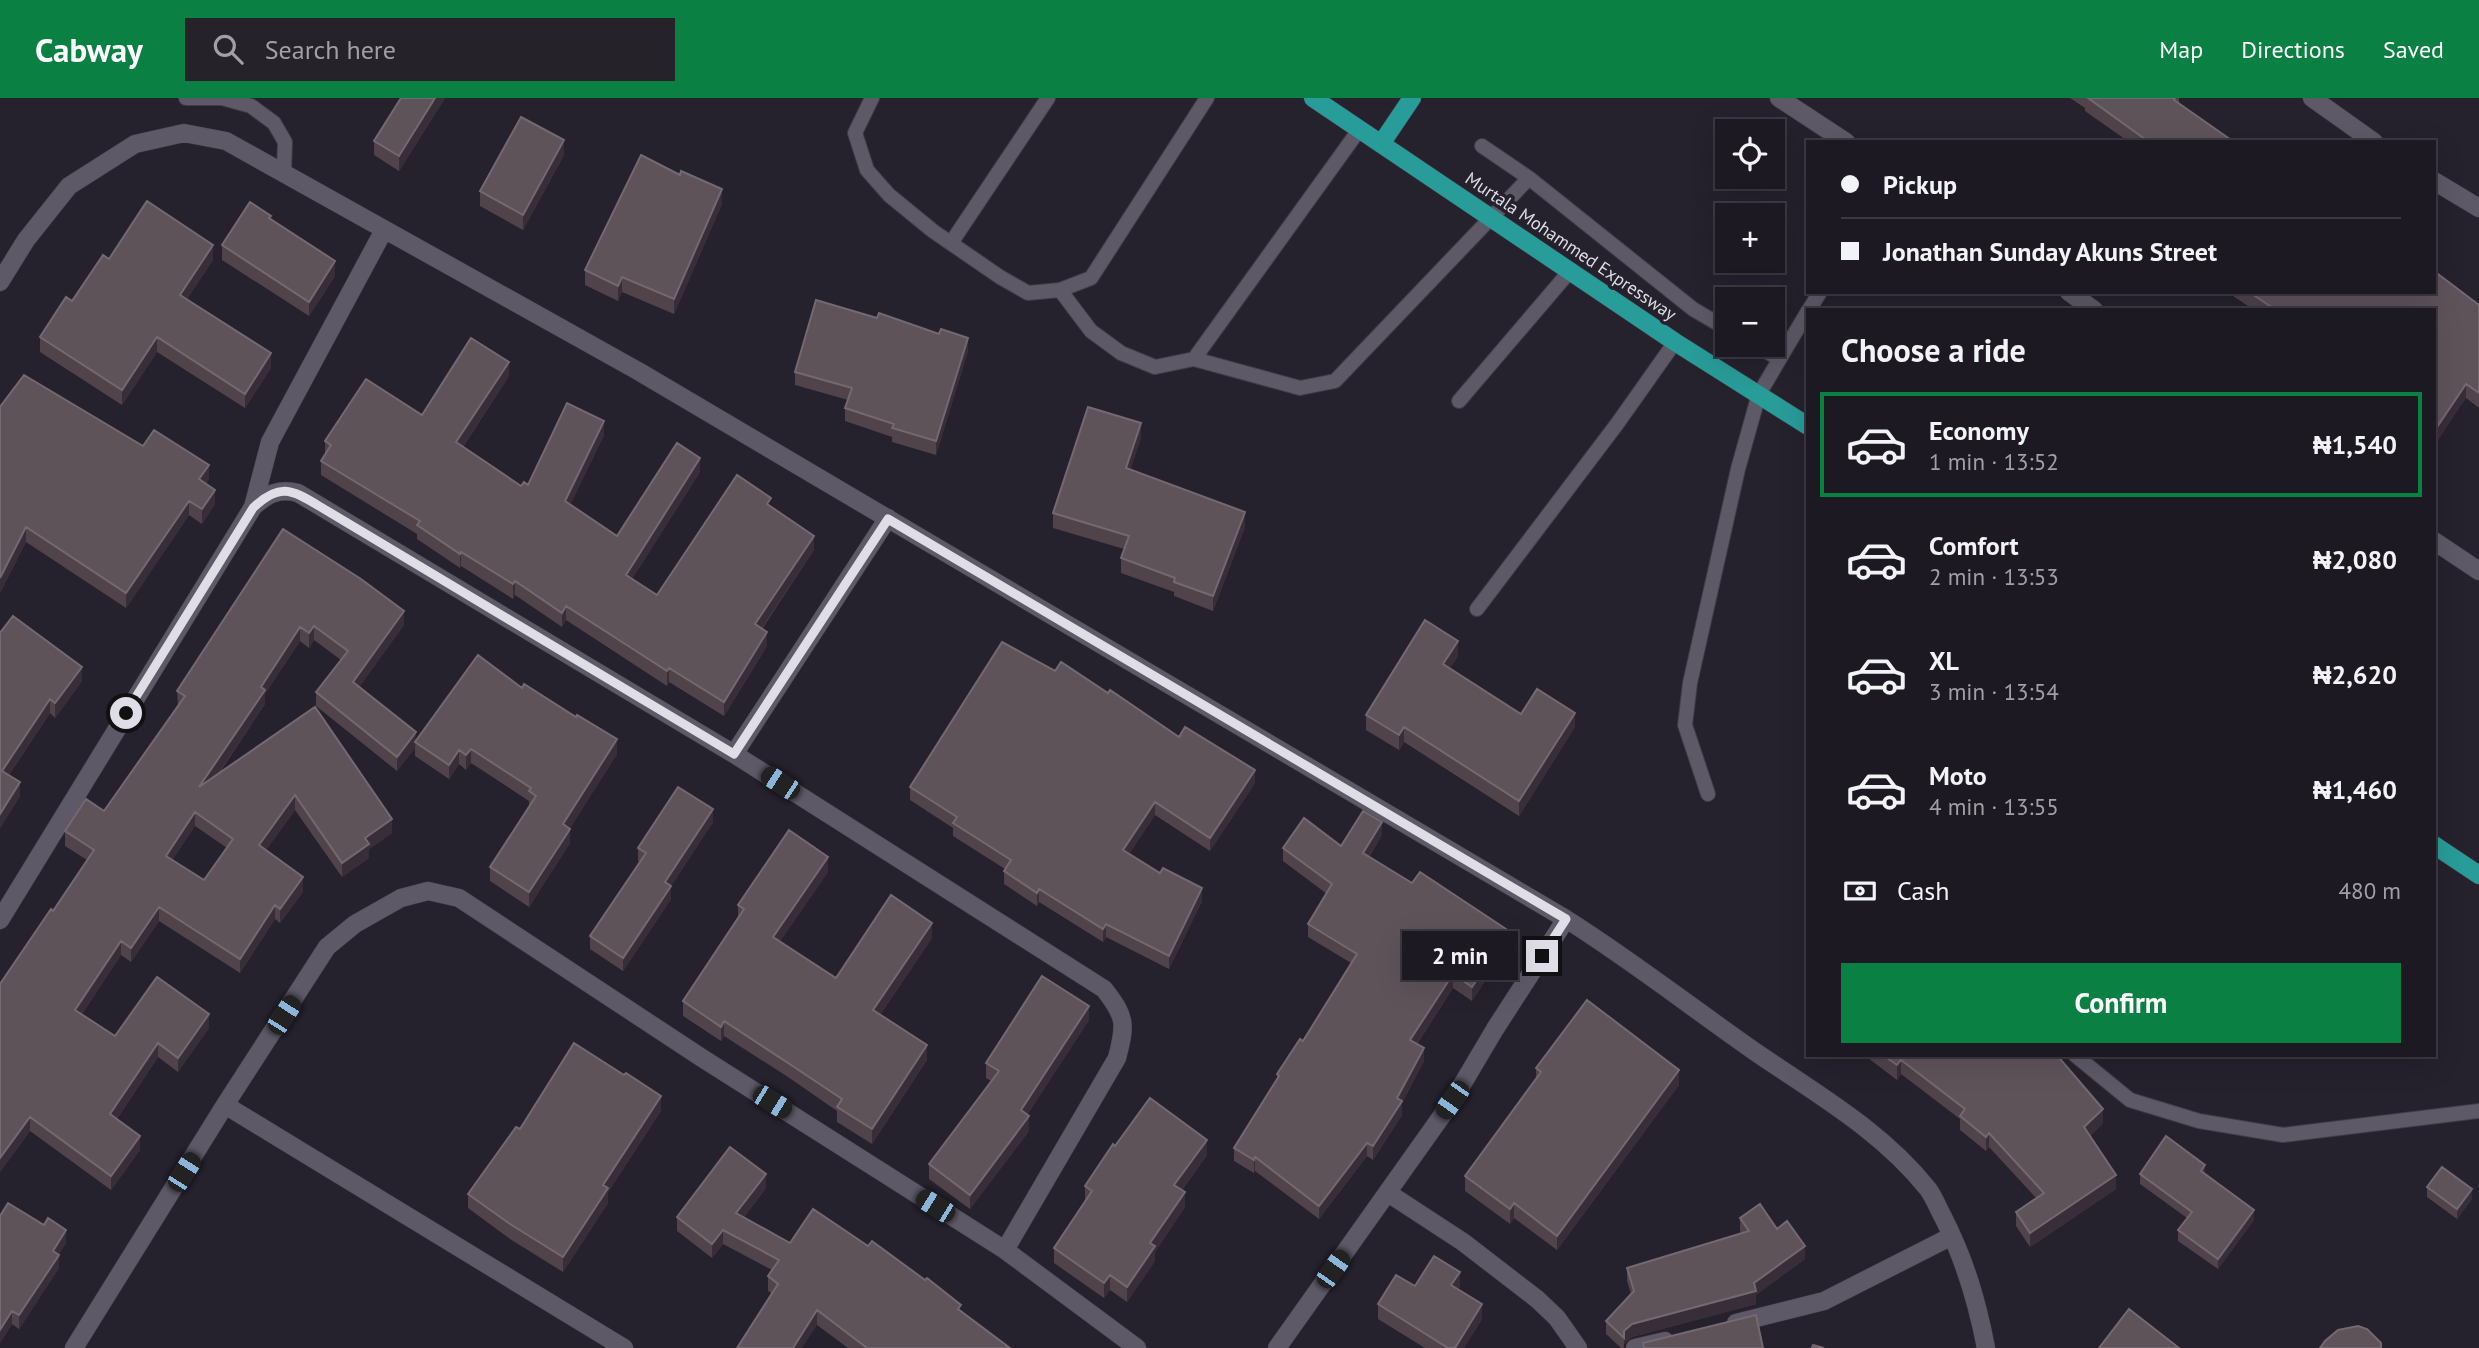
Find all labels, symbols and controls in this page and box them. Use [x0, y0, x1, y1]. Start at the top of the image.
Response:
search box [185, 18, 675, 81]
text: Cabway [35, 28, 143, 71]
icon: search [209, 30, 247, 68]
text: Search here [265, 33, 396, 66]
text: Map [2159, 34, 2203, 65]
text: Directions [2241, 34, 2345, 65]
text: Saved [2383, 34, 2444, 65]
map controls [1715, 119, 1785, 357]
button: locate [1715, 119, 1785, 189]
street label: Murtala Mohammed Expressway [1461, 167, 1681, 326]
text: Pickup [1883, 168, 1957, 201]
button: + [1715, 203, 1785, 273]
text: Jonathan Sunday Akuns Street [1883, 235, 2217, 268]
button: − [1715, 287, 1785, 357]
text: Choose a ride [1841, 329, 2026, 371]
icon: car [1845, 413, 1908, 476]
text: Economy [1929, 414, 2029, 447]
text: ₦1,540 [2313, 428, 2397, 461]
text: 1 min · 13:52 [1929, 447, 2059, 476]
icon: car [1845, 528, 1908, 591]
text: Comfort [1929, 529, 2019, 562]
text: ₦2,080 [2313, 543, 2397, 576]
text: 2 min · 13:53 [1929, 562, 2059, 591]
icon: car [1845, 643, 1908, 706]
text: XL [1929, 644, 1959, 677]
text: ₦2,620 [2313, 658, 2397, 691]
text: 3 min · 13:54 [1929, 677, 2059, 706]
route start [110, 697, 142, 729]
icon: car [1845, 758, 1908, 821]
text: Moto [1929, 759, 1987, 792]
car [757, 763, 804, 803]
text: ₦1,460 [2313, 773, 2397, 806]
text: 4 min · 13:55 [1929, 792, 2059, 821]
icon: cash [1841, 872, 1879, 910]
text: Cash [1897, 874, 1949, 907]
text: 480 m [2339, 876, 2401, 905]
callout: 2 min [1402, 932, 1518, 980]
route end [1526, 940, 1558, 972]
text: 2 min [1432, 941, 1488, 970]
button: Confirm [1841, 963, 2401, 1043]
car [264, 992, 305, 1038]
car [1432, 1077, 1473, 1123]
car [749, 1082, 796, 1122]
car [164, 1149, 205, 1195]
car [912, 1186, 959, 1226]
car [1313, 1246, 1354, 1292]

